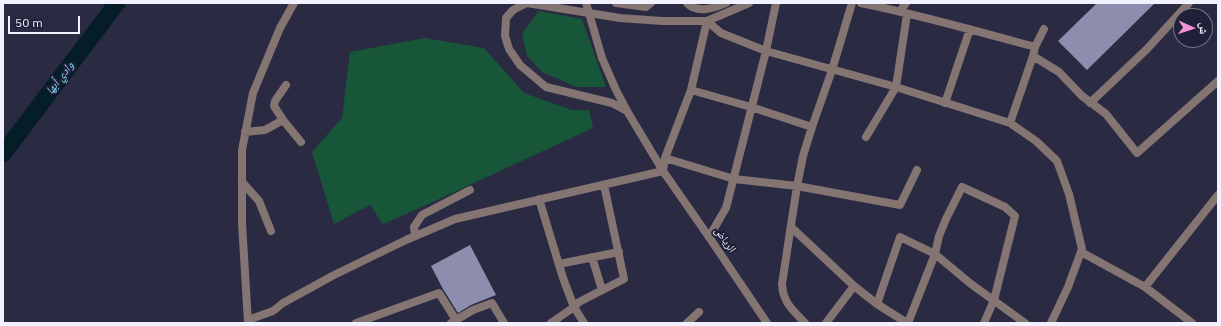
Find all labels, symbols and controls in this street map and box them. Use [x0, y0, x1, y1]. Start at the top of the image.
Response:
scale bar [10, 8, 82, 34]
north arrow [1173, 8, 1213, 48]
text: 50 m [15, 15, 43, 30]
text: ش [1197, 22, 1211, 35]
water label: وادي أبها [43, 59, 77, 97]
street label: الرياض [712, 225, 738, 255]

